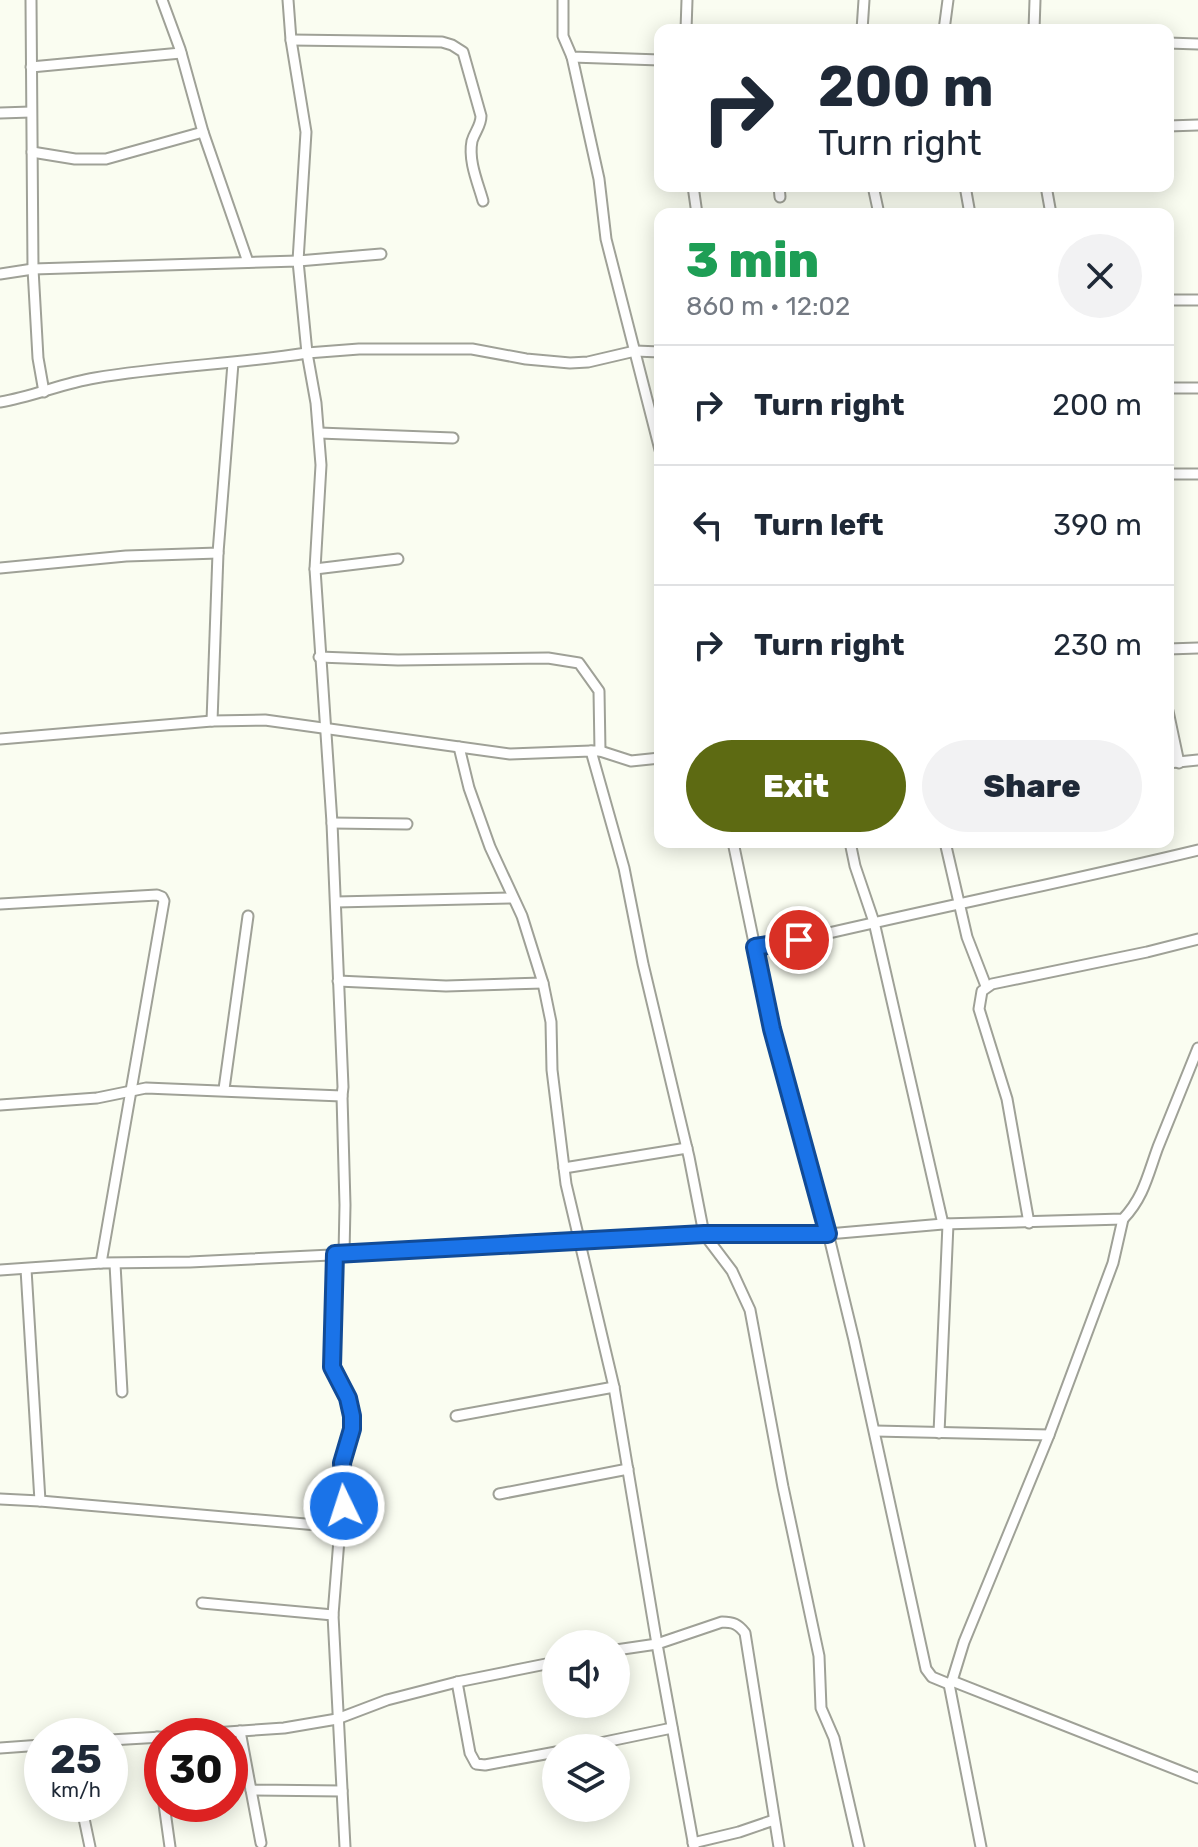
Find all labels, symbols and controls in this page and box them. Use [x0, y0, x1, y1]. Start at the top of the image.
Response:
text: 200 m [818, 54, 994, 120]
icon: right [686, 56, 790, 160]
text: Turn right [818, 121, 982, 164]
text: 3 min [686, 232, 819, 289]
button: close [1058, 234, 1142, 318]
text: 860 m · 12:02 [686, 291, 850, 322]
icon: right [686, 383, 730, 427]
text: Turn right [754, 387, 905, 423]
text: 200 m [1052, 387, 1142, 423]
icon: left [686, 503, 730, 547]
text: Turn left [754, 507, 884, 543]
text: 390 m [1053, 507, 1142, 543]
icon: right [686, 623, 730, 667]
text: Turn right [754, 627, 905, 663]
text: 230 m [1053, 627, 1142, 663]
button: Exit [686, 740, 906, 832]
button: Share [922, 740, 1142, 832]
pin [765, 906, 833, 974]
icon: arrive [777, 918, 821, 962]
position arrow [302, 1464, 386, 1548]
map controls [542, 1630, 630, 1822]
button: sound [542, 1630, 630, 1718]
speed limit sign: 30 [144, 1718, 248, 1822]
button: layers [542, 1734, 630, 1822]
text: 25 [50, 1736, 102, 1783]
text: km/h [51, 1778, 101, 1802]

